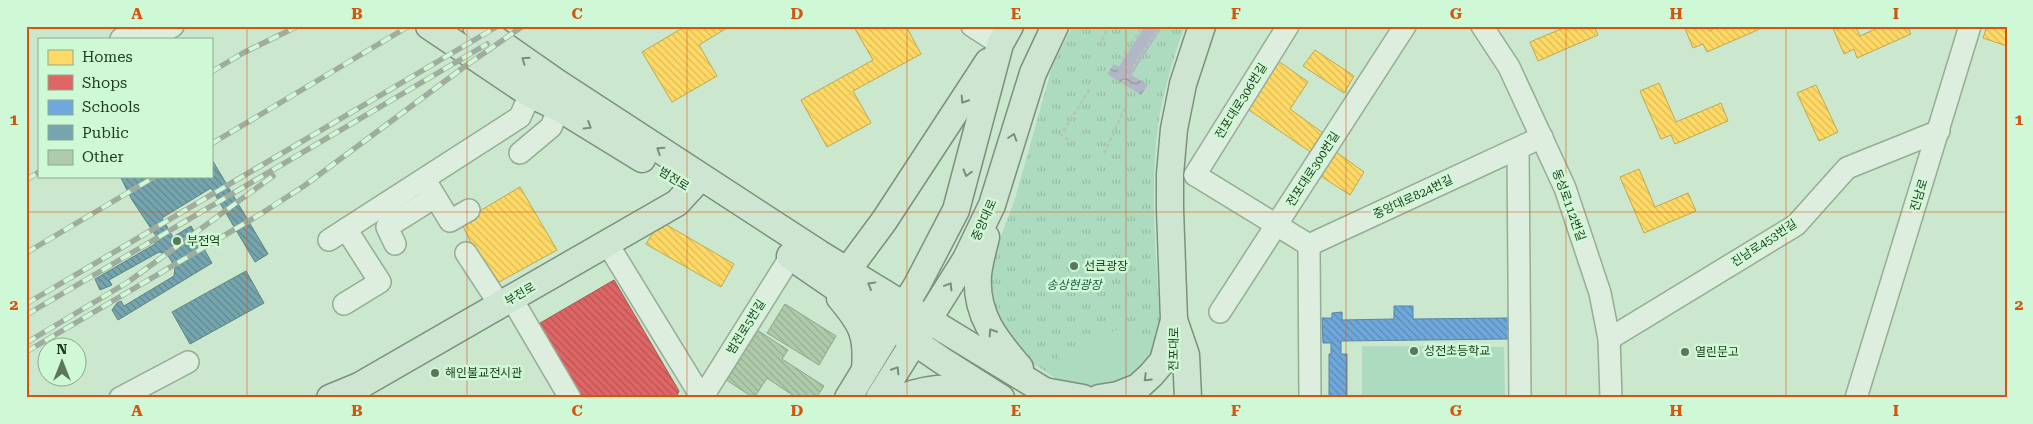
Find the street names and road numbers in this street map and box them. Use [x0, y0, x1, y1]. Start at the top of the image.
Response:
street label: 전포대로306번길 [1212, 61, 1270, 141]
street label: 전포대로300번길 [1284, 129, 1342, 209]
street label: 범전로 [656, 164, 692, 194]
street label: 동성로112번길 [1550, 167, 1588, 243]
street label: 중앙대로824번길 [1371, 172, 1455, 222]
street label: 진남로 [1907, 177, 1931, 213]
street label: 중앙대로 [969, 197, 999, 243]
street label: 진남로453번길 [1729, 217, 1799, 269]
street label: 부전로 [502, 280, 538, 308]
street label: 범전로5번길 [724, 297, 768, 357]
street label: 전포대로 [1167, 327, 1181, 371]

